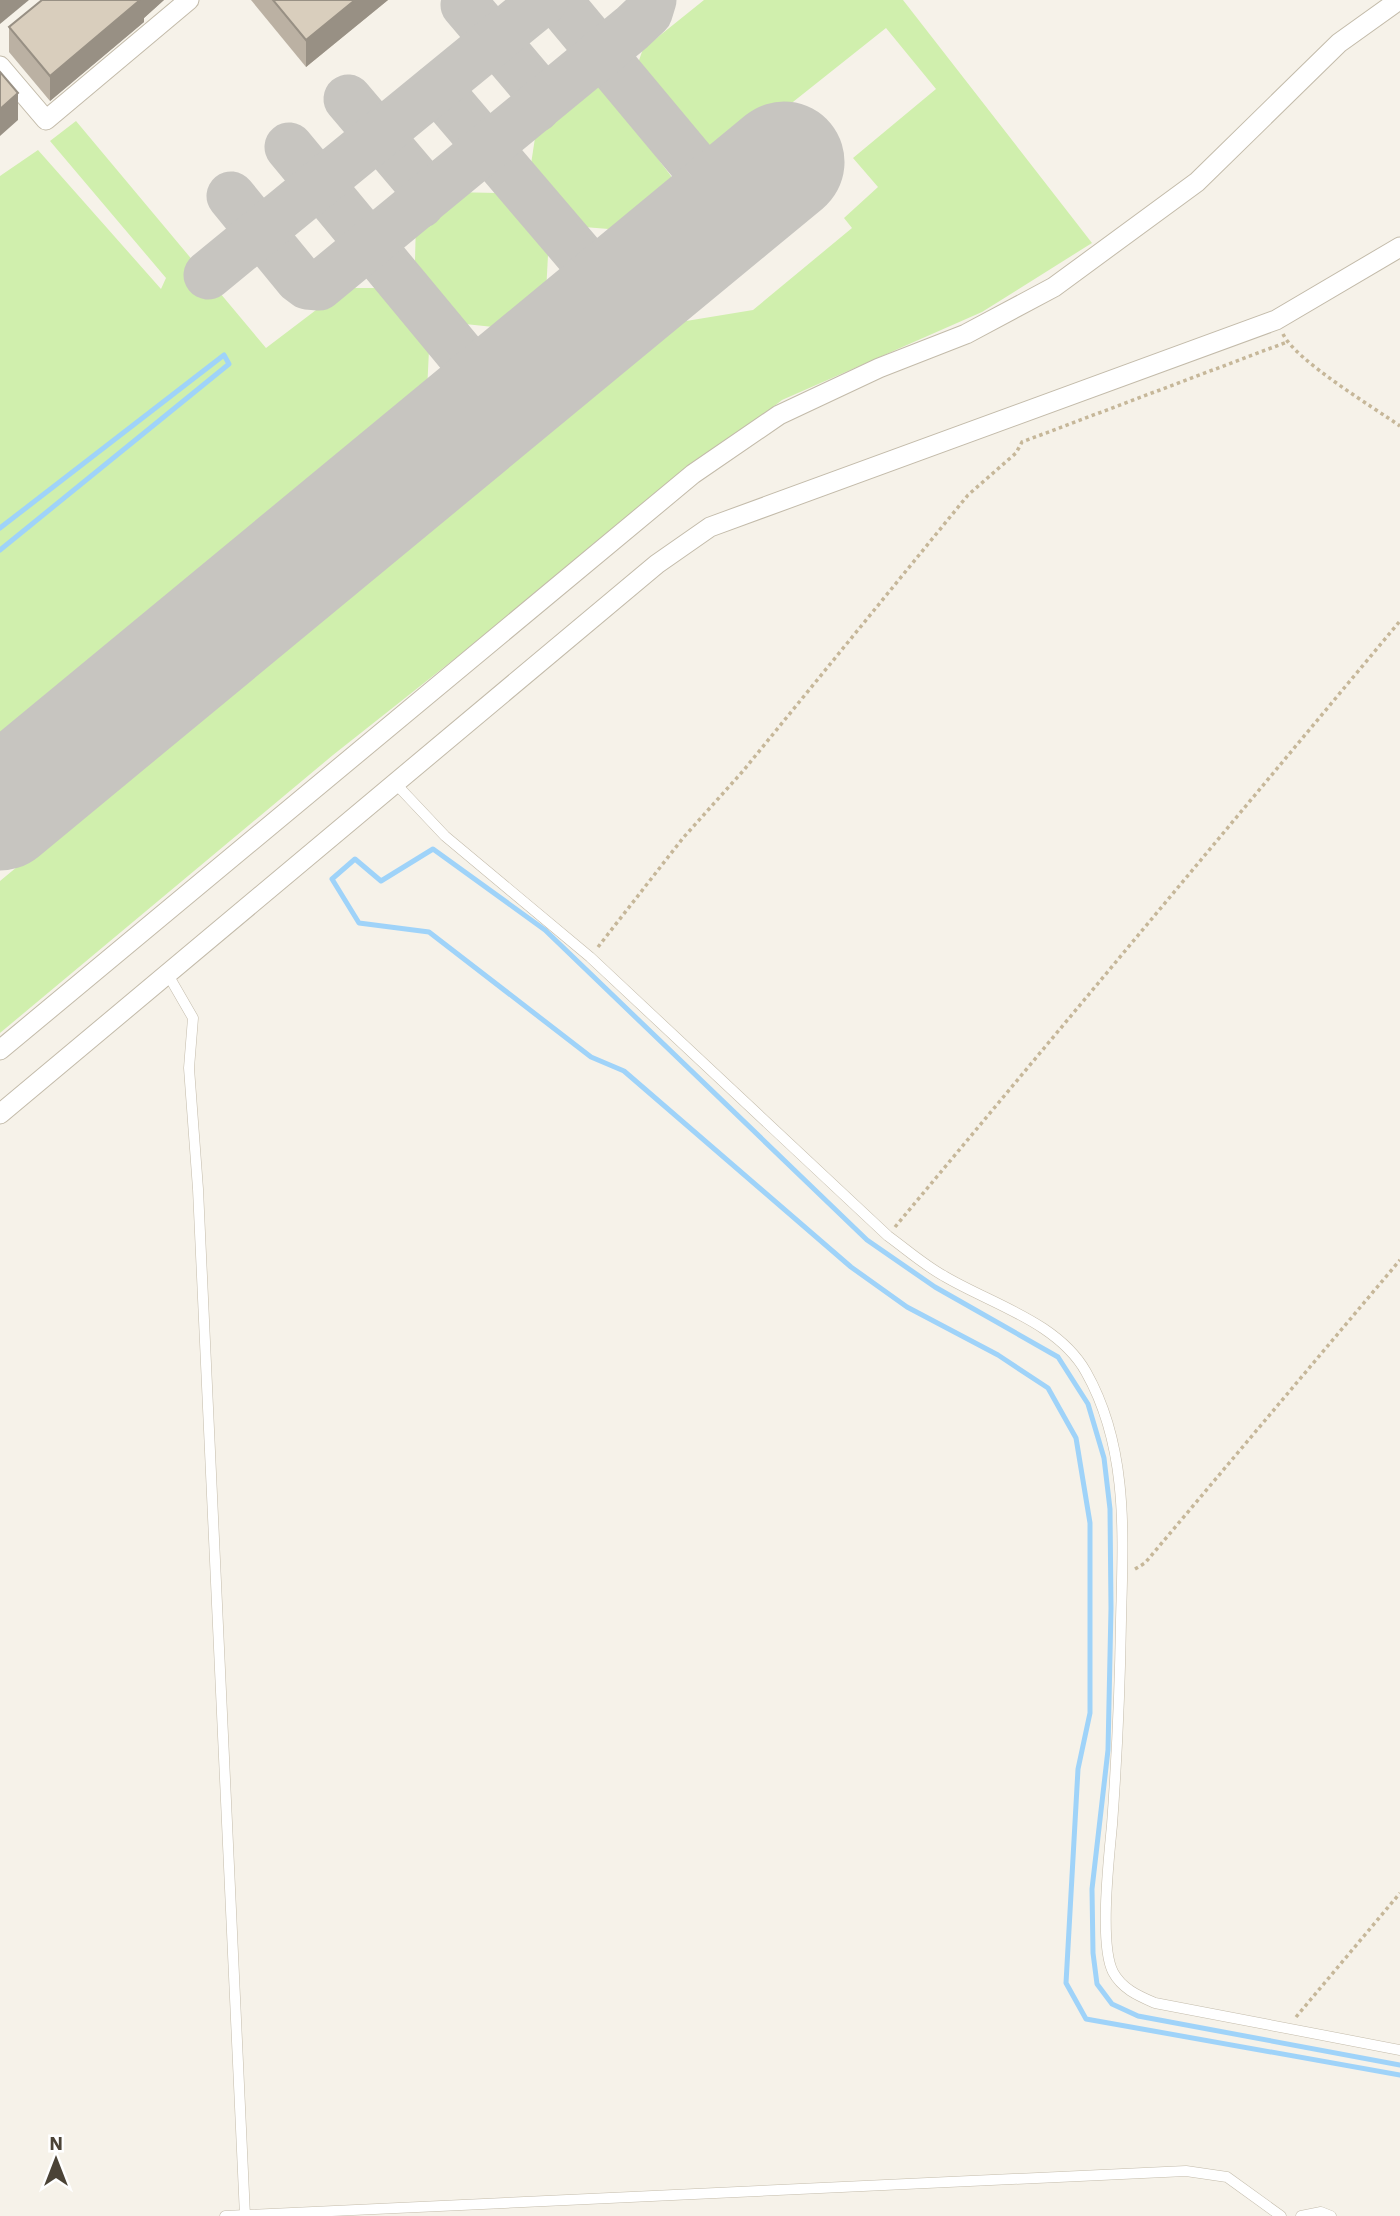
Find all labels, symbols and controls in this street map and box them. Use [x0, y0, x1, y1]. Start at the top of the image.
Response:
north arrow [21, 2125, 91, 2195]
text: N [49, 2131, 63, 2155]

